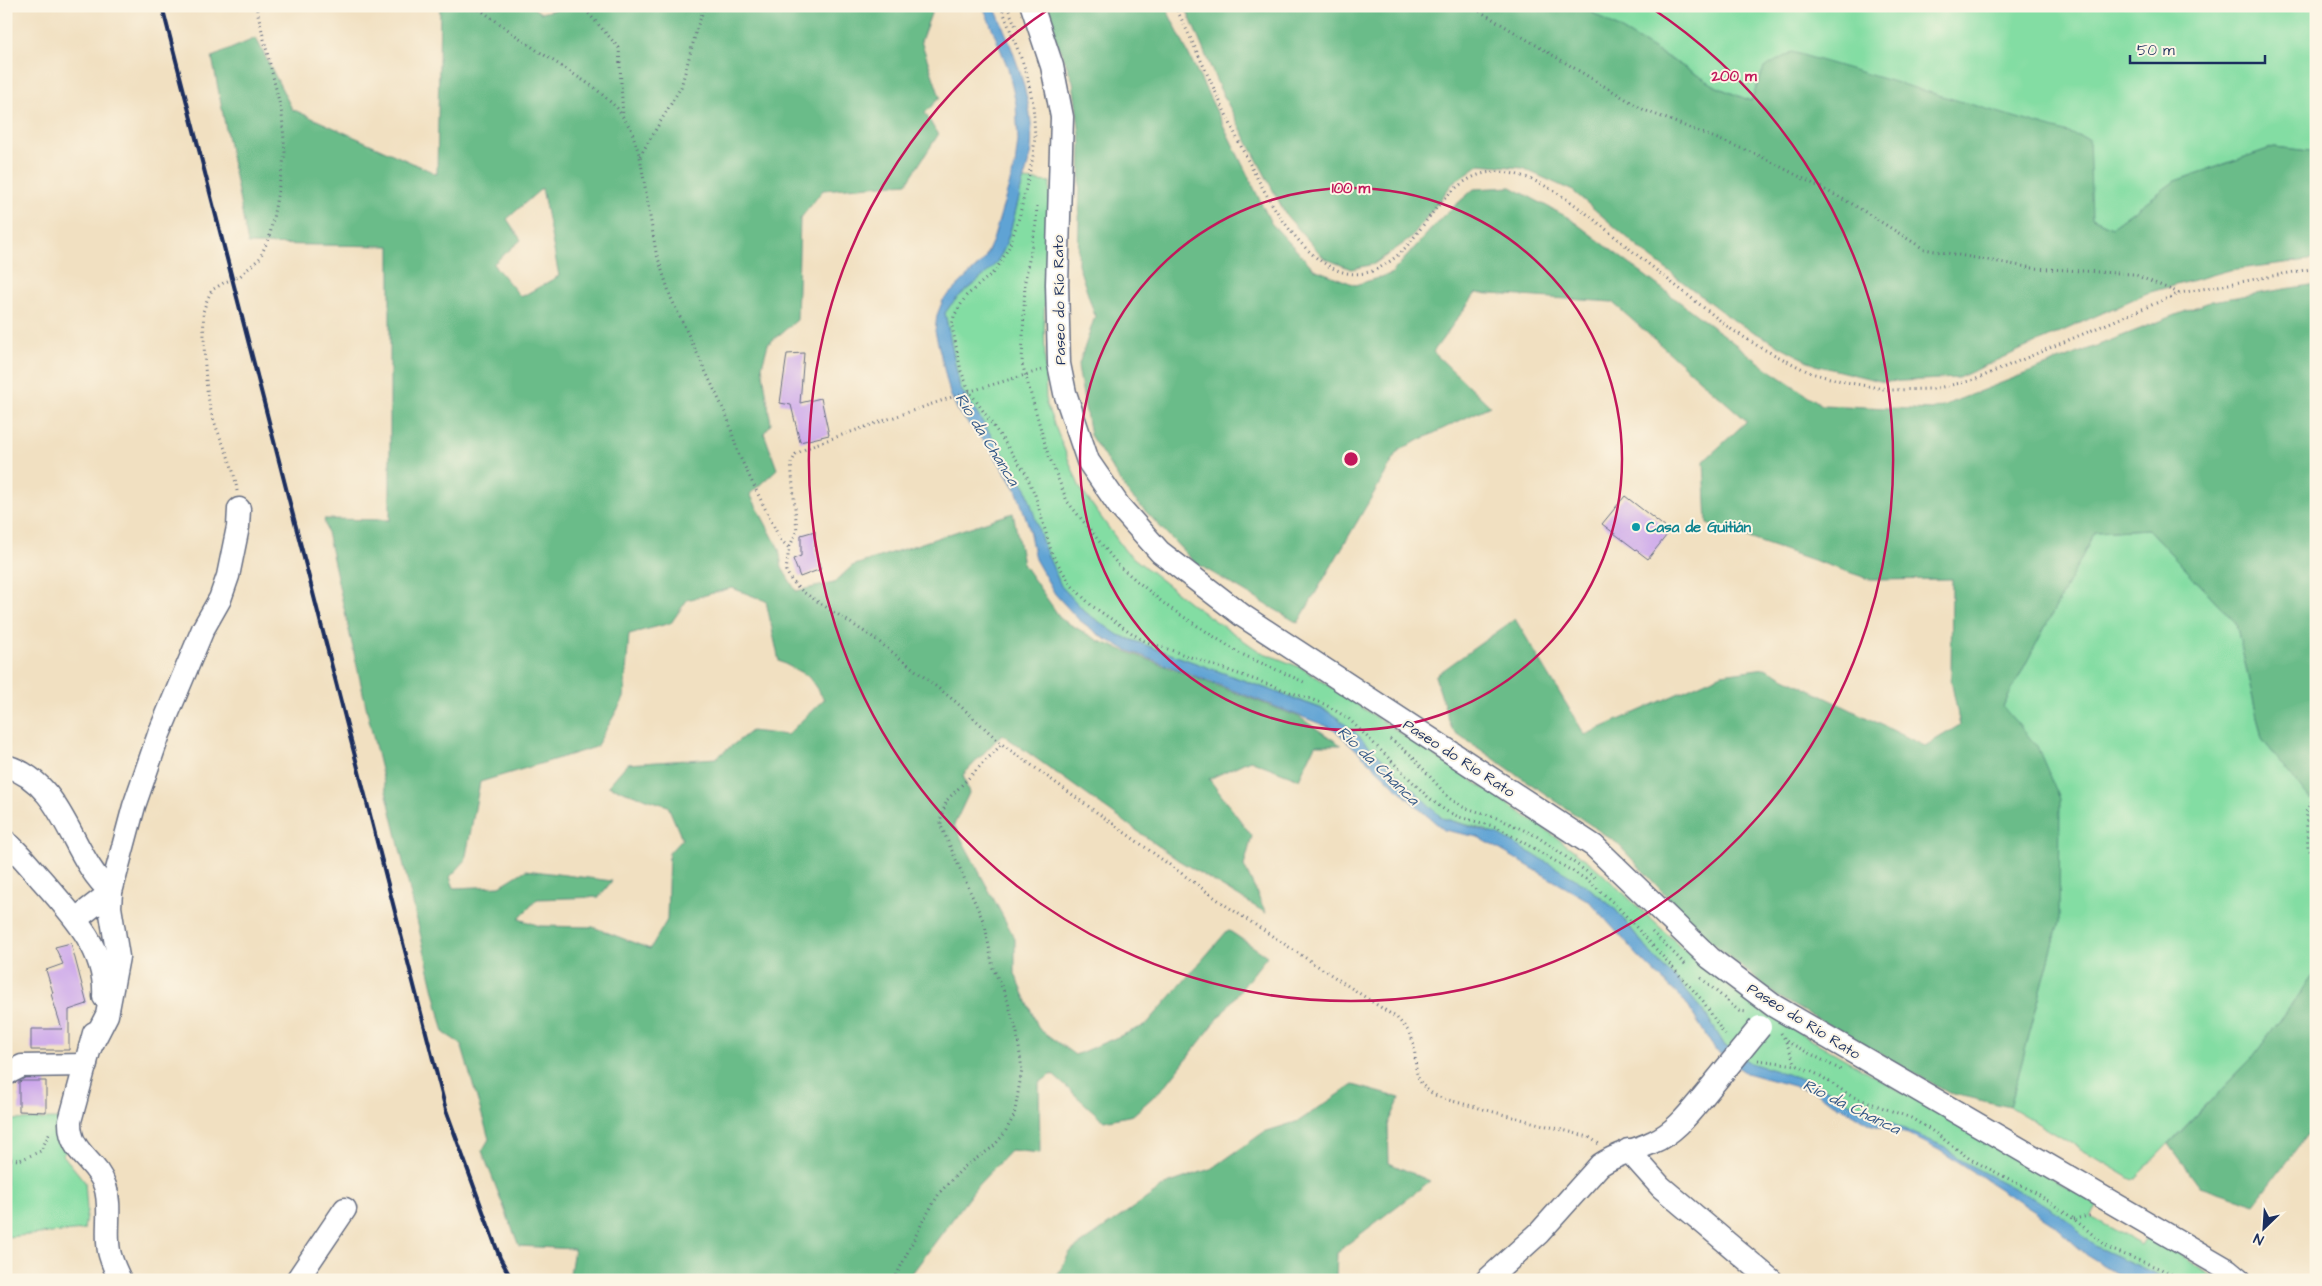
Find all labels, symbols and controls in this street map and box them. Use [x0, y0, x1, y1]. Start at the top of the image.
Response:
scale bar [2130, 32, 2264, 64]
text: 50 m [2137, 40, 2175, 61]
text: 200 m [1710, 66, 1757, 87]
text: 100 m [1332, 178, 1371, 199]
street label: Paseo do Río Rato [1048, 234, 1071, 365]
water label: Río da Chanca [950, 389, 1025, 491]
centre of rings [1342, 450, 1360, 468]
place label: Casa de Guitián [1646, 517, 1751, 538]
marker: Casa de Guitián [1630, 521, 1642, 533]
street label: Paseo do Río Rato [1399, 714, 1519, 803]
water label: Río da Chanca [1333, 721, 1425, 811]
street label: Paseo do Río Rato [1743, 978, 1865, 1065]
water label: Río da Chanca [1799, 1074, 1905, 1140]
north arrow [2240, 1204, 2290, 1254]
text: N [2251, 1228, 2267, 1250]

